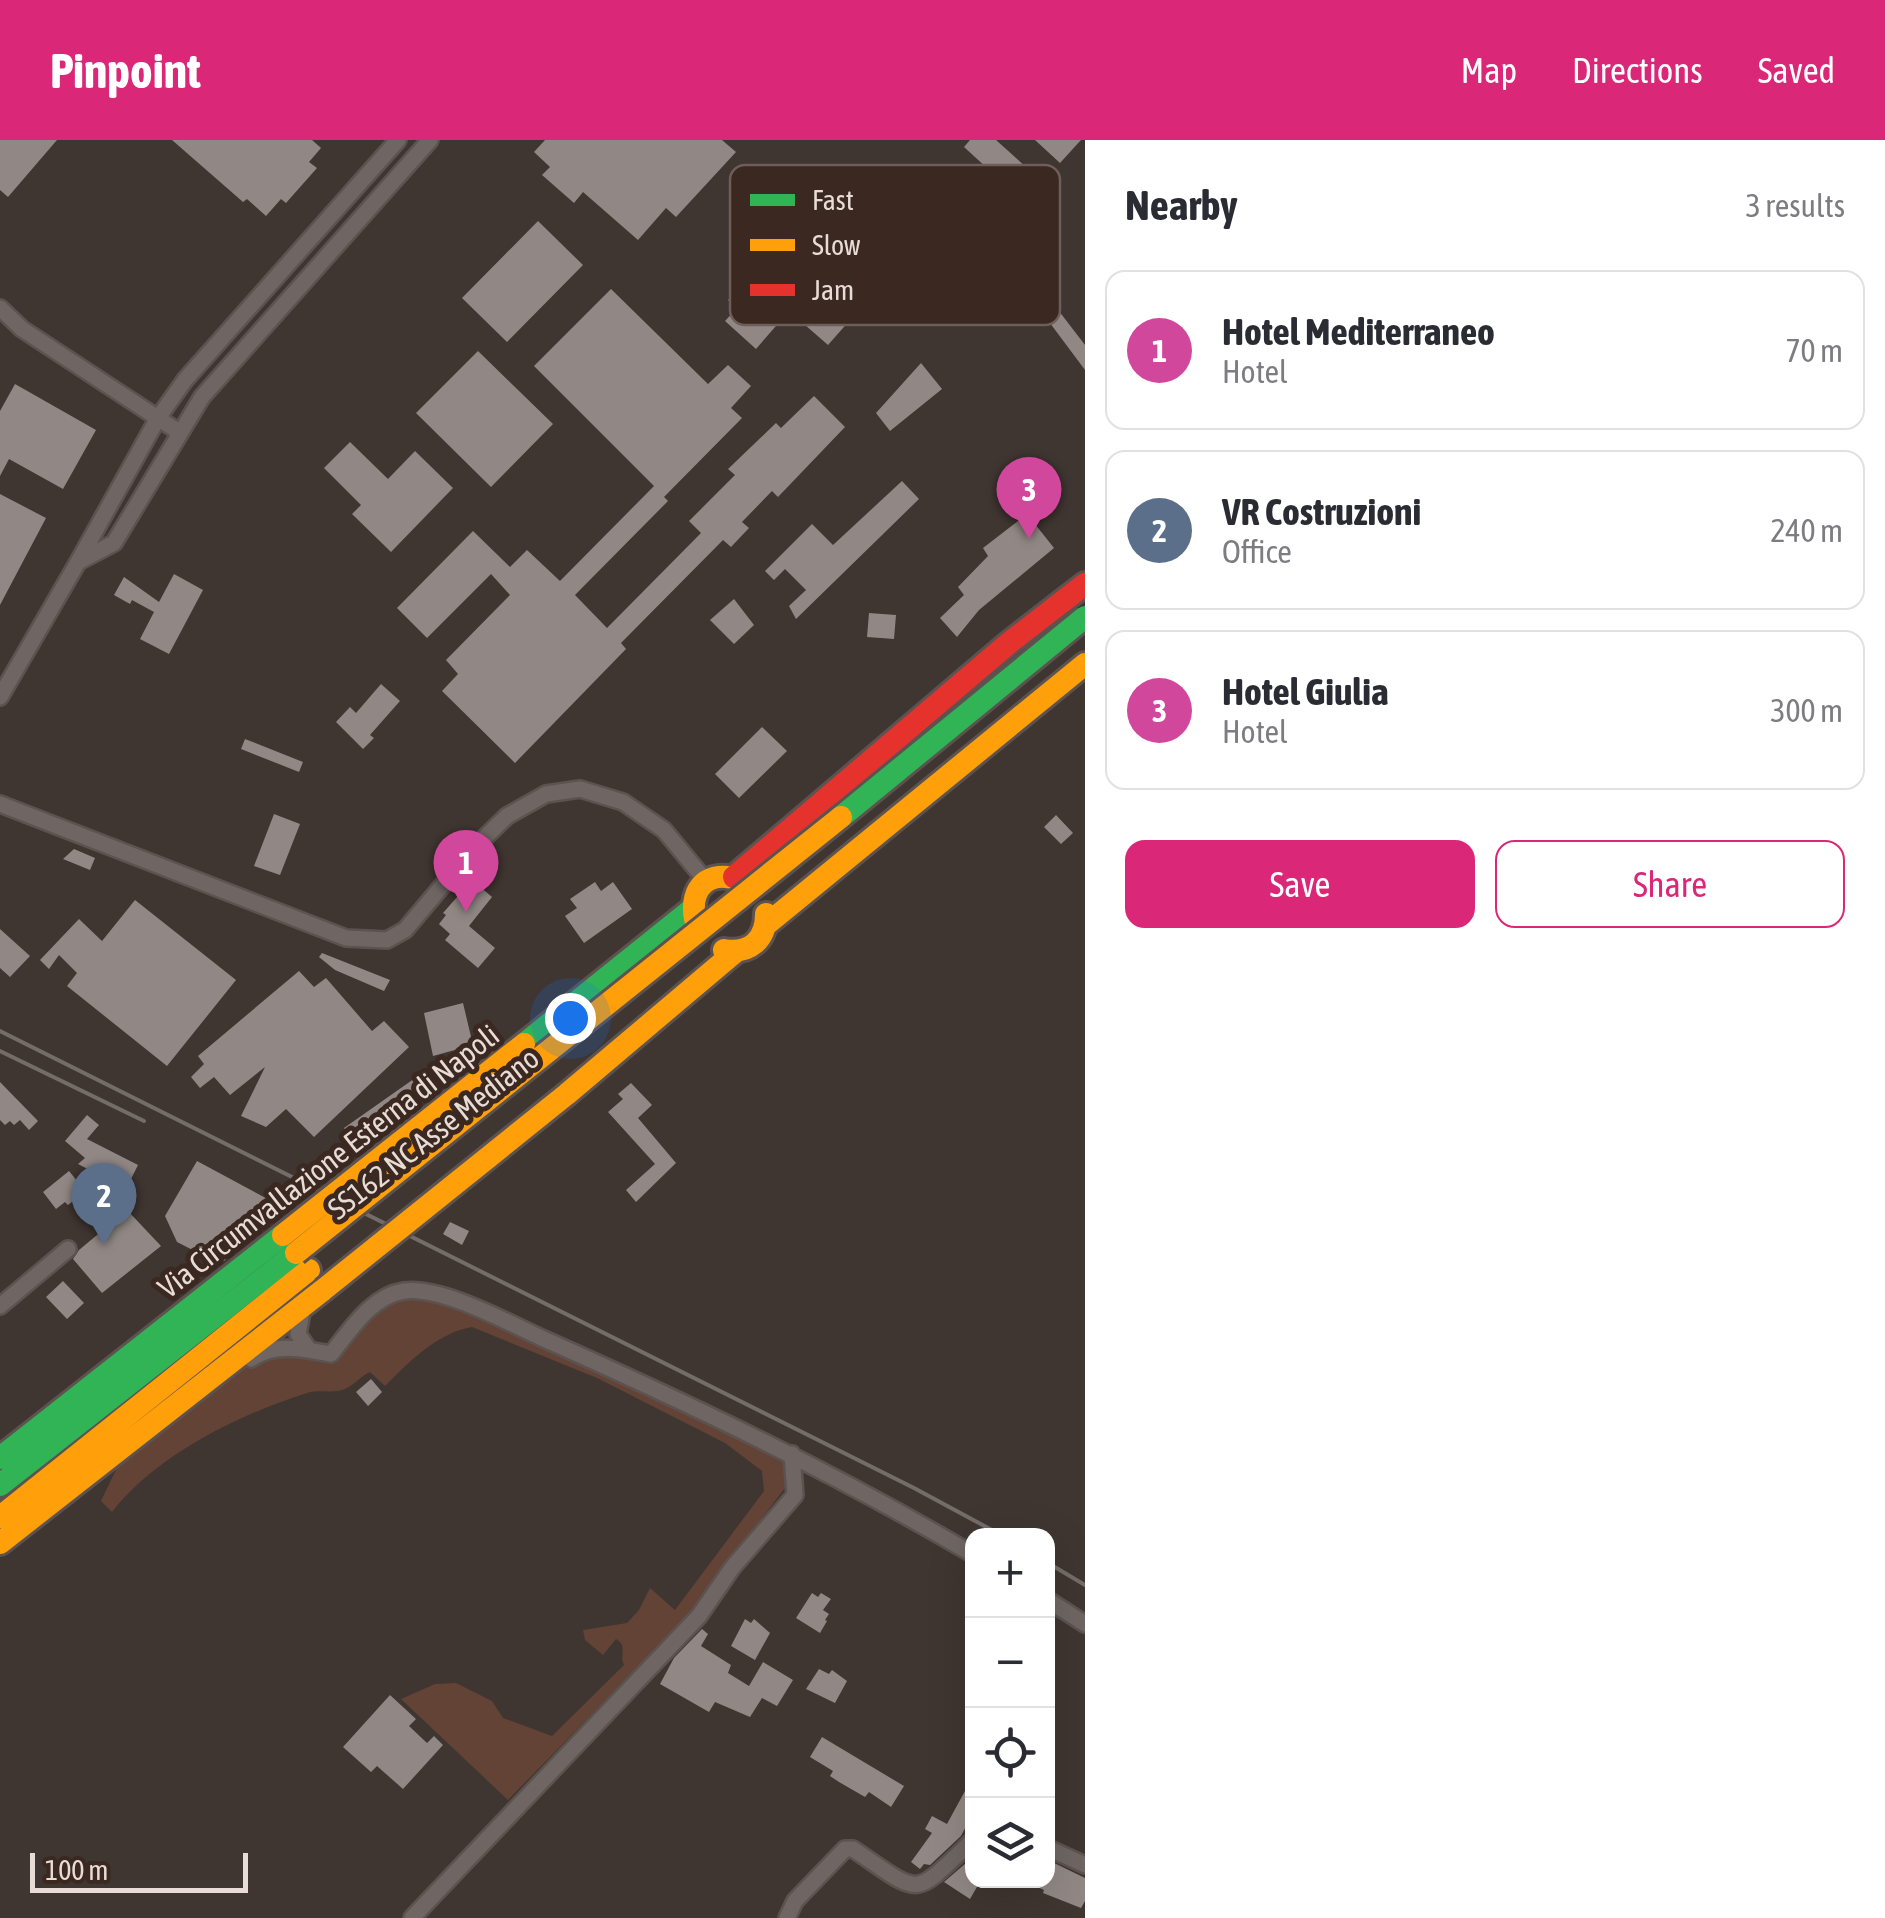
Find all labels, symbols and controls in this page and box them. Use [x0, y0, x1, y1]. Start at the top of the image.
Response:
text: Pinpoint [50, 43, 201, 98]
text: Map [1461, 50, 1517, 90]
text: Directions [1572, 50, 1703, 90]
text: Saved [1758, 50, 1835, 90]
legend [730, 165, 1060, 325]
text: Nearby [1125, 181, 1238, 229]
text: Fast [812, 184, 854, 216]
text: 3 results [1746, 187, 1845, 224]
text: Slow [812, 229, 861, 261]
text: Jam [812, 274, 854, 306]
text: Hotel Mediterraneo [1222, 310, 1495, 353]
text: 1 [1152, 332, 1167, 369]
text: 70 m [1785, 332, 1843, 369]
text: Hotel [1222, 353, 1288, 390]
pin: 3 [996, 456, 1062, 539]
text: VR Costruzioni [1222, 490, 1421, 533]
text: 2 [1152, 512, 1167, 549]
text: 240 m [1770, 512, 1843, 549]
text: Office [1222, 533, 1292, 570]
text: Hotel Giulia [1222, 670, 1389, 713]
text: 3 [1152, 692, 1167, 729]
text: 300 m [1770, 692, 1843, 729]
text: Hotel [1222, 713, 1288, 750]
pin: 1 [434, 830, 498, 912]
button: Save [1125, 840, 1475, 928]
button: Share [1495, 840, 1845, 928]
your location [545, 993, 596, 1044]
street label: Via Circumvallazione Esterna di Napoli [151, 1017, 505, 1305]
street label: SS162 NC Asse Mediano [321, 1040, 545, 1226]
pin: 2 [72, 1162, 136, 1245]
map controls [965, 1528, 1055, 1888]
button: + [965, 1528, 1055, 1618]
button: − [965, 1618, 1055, 1708]
button: locate [965, 1708, 1055, 1798]
button: layers [965, 1798, 1055, 1888]
scale bar [30, 1848, 248, 1892]
text: 100 m [45, 1854, 108, 1886]

